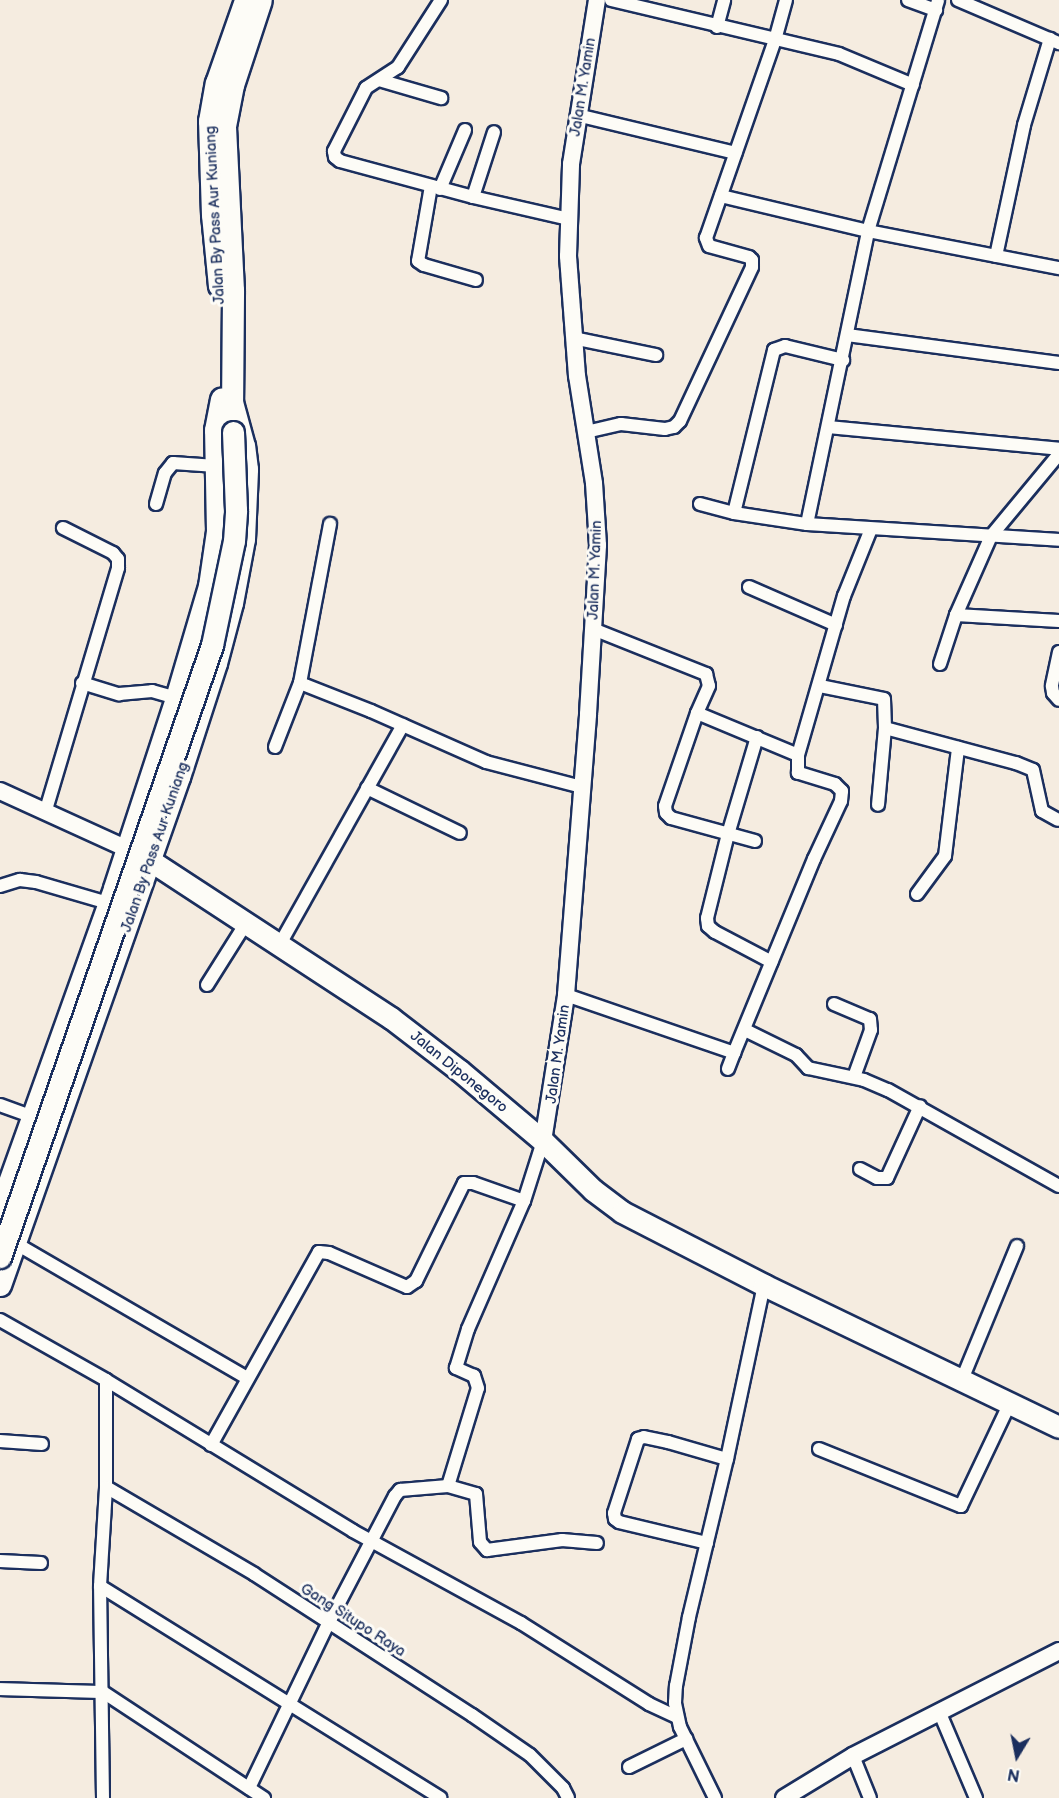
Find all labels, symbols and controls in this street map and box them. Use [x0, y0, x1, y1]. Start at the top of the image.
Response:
street label: Jalan M. Yamin [566, 36, 600, 138]
street label: Jalan By Pass Aur Kuniang [201, 125, 229, 305]
street label: Jalan M. Yamin [584, 519, 606, 621]
street label: Jalan By Pass Aur Kuniang [117, 759, 193, 935]
street label: Jalan M. Yamin [542, 1003, 574, 1105]
street label: Jalan Diponegoro [407, 1027, 511, 1117]
street label: Gang Situpo Raya [297, 1579, 409, 1661]
north arrow [987, 1726, 1047, 1786]
text: N [1006, 1764, 1021, 1785]

